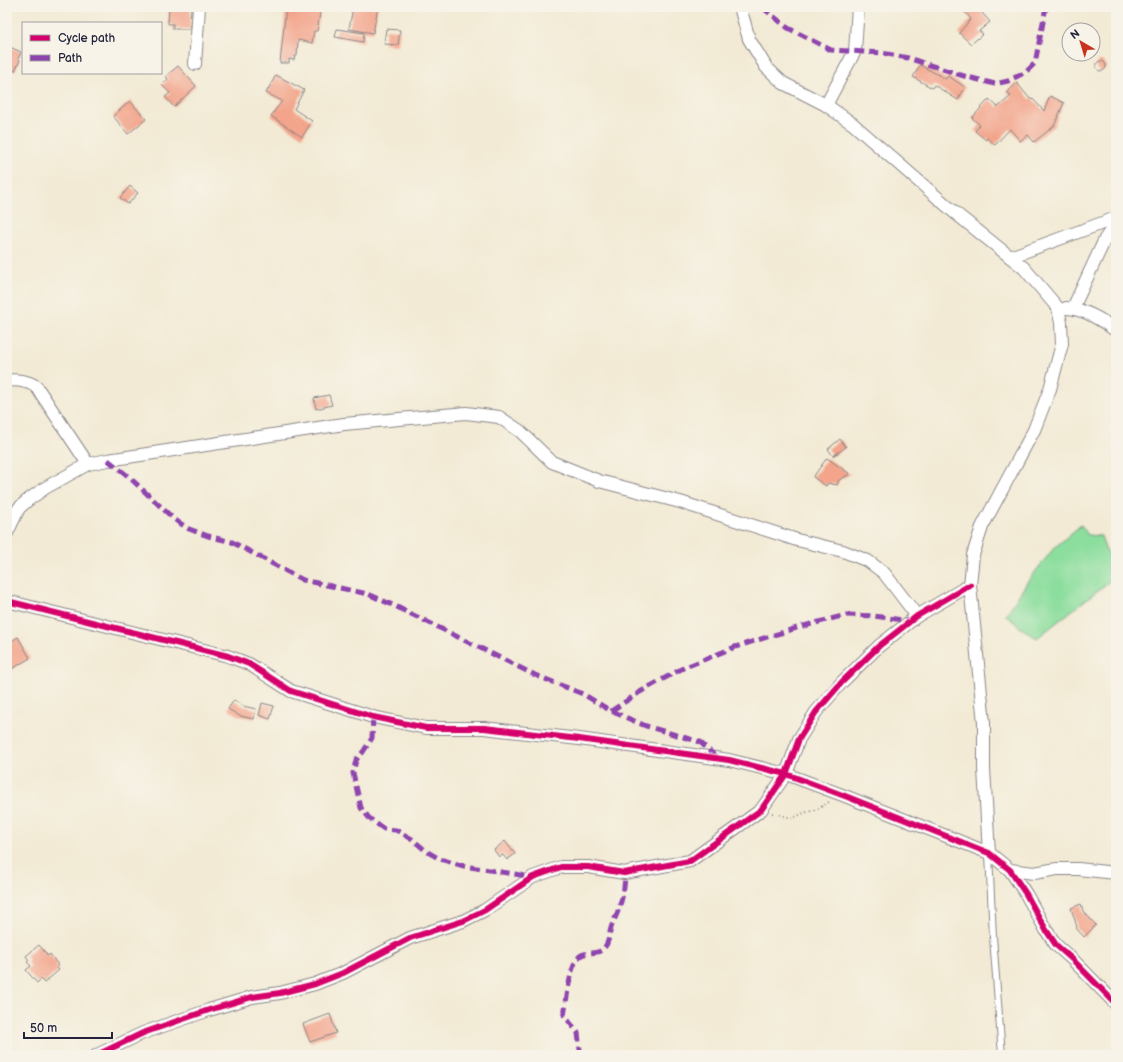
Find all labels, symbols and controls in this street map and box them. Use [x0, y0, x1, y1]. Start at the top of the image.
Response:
legend [22, 22, 162, 74]
north arrow [1061, 22, 1101, 62]
text: N [1068, 27, 1082, 42]
text: Cycle path [58, 31, 115, 46]
text: Path [58, 51, 83, 66]
scale bar [24, 1014, 112, 1040]
text: 50 m [30, 1021, 57, 1036]

